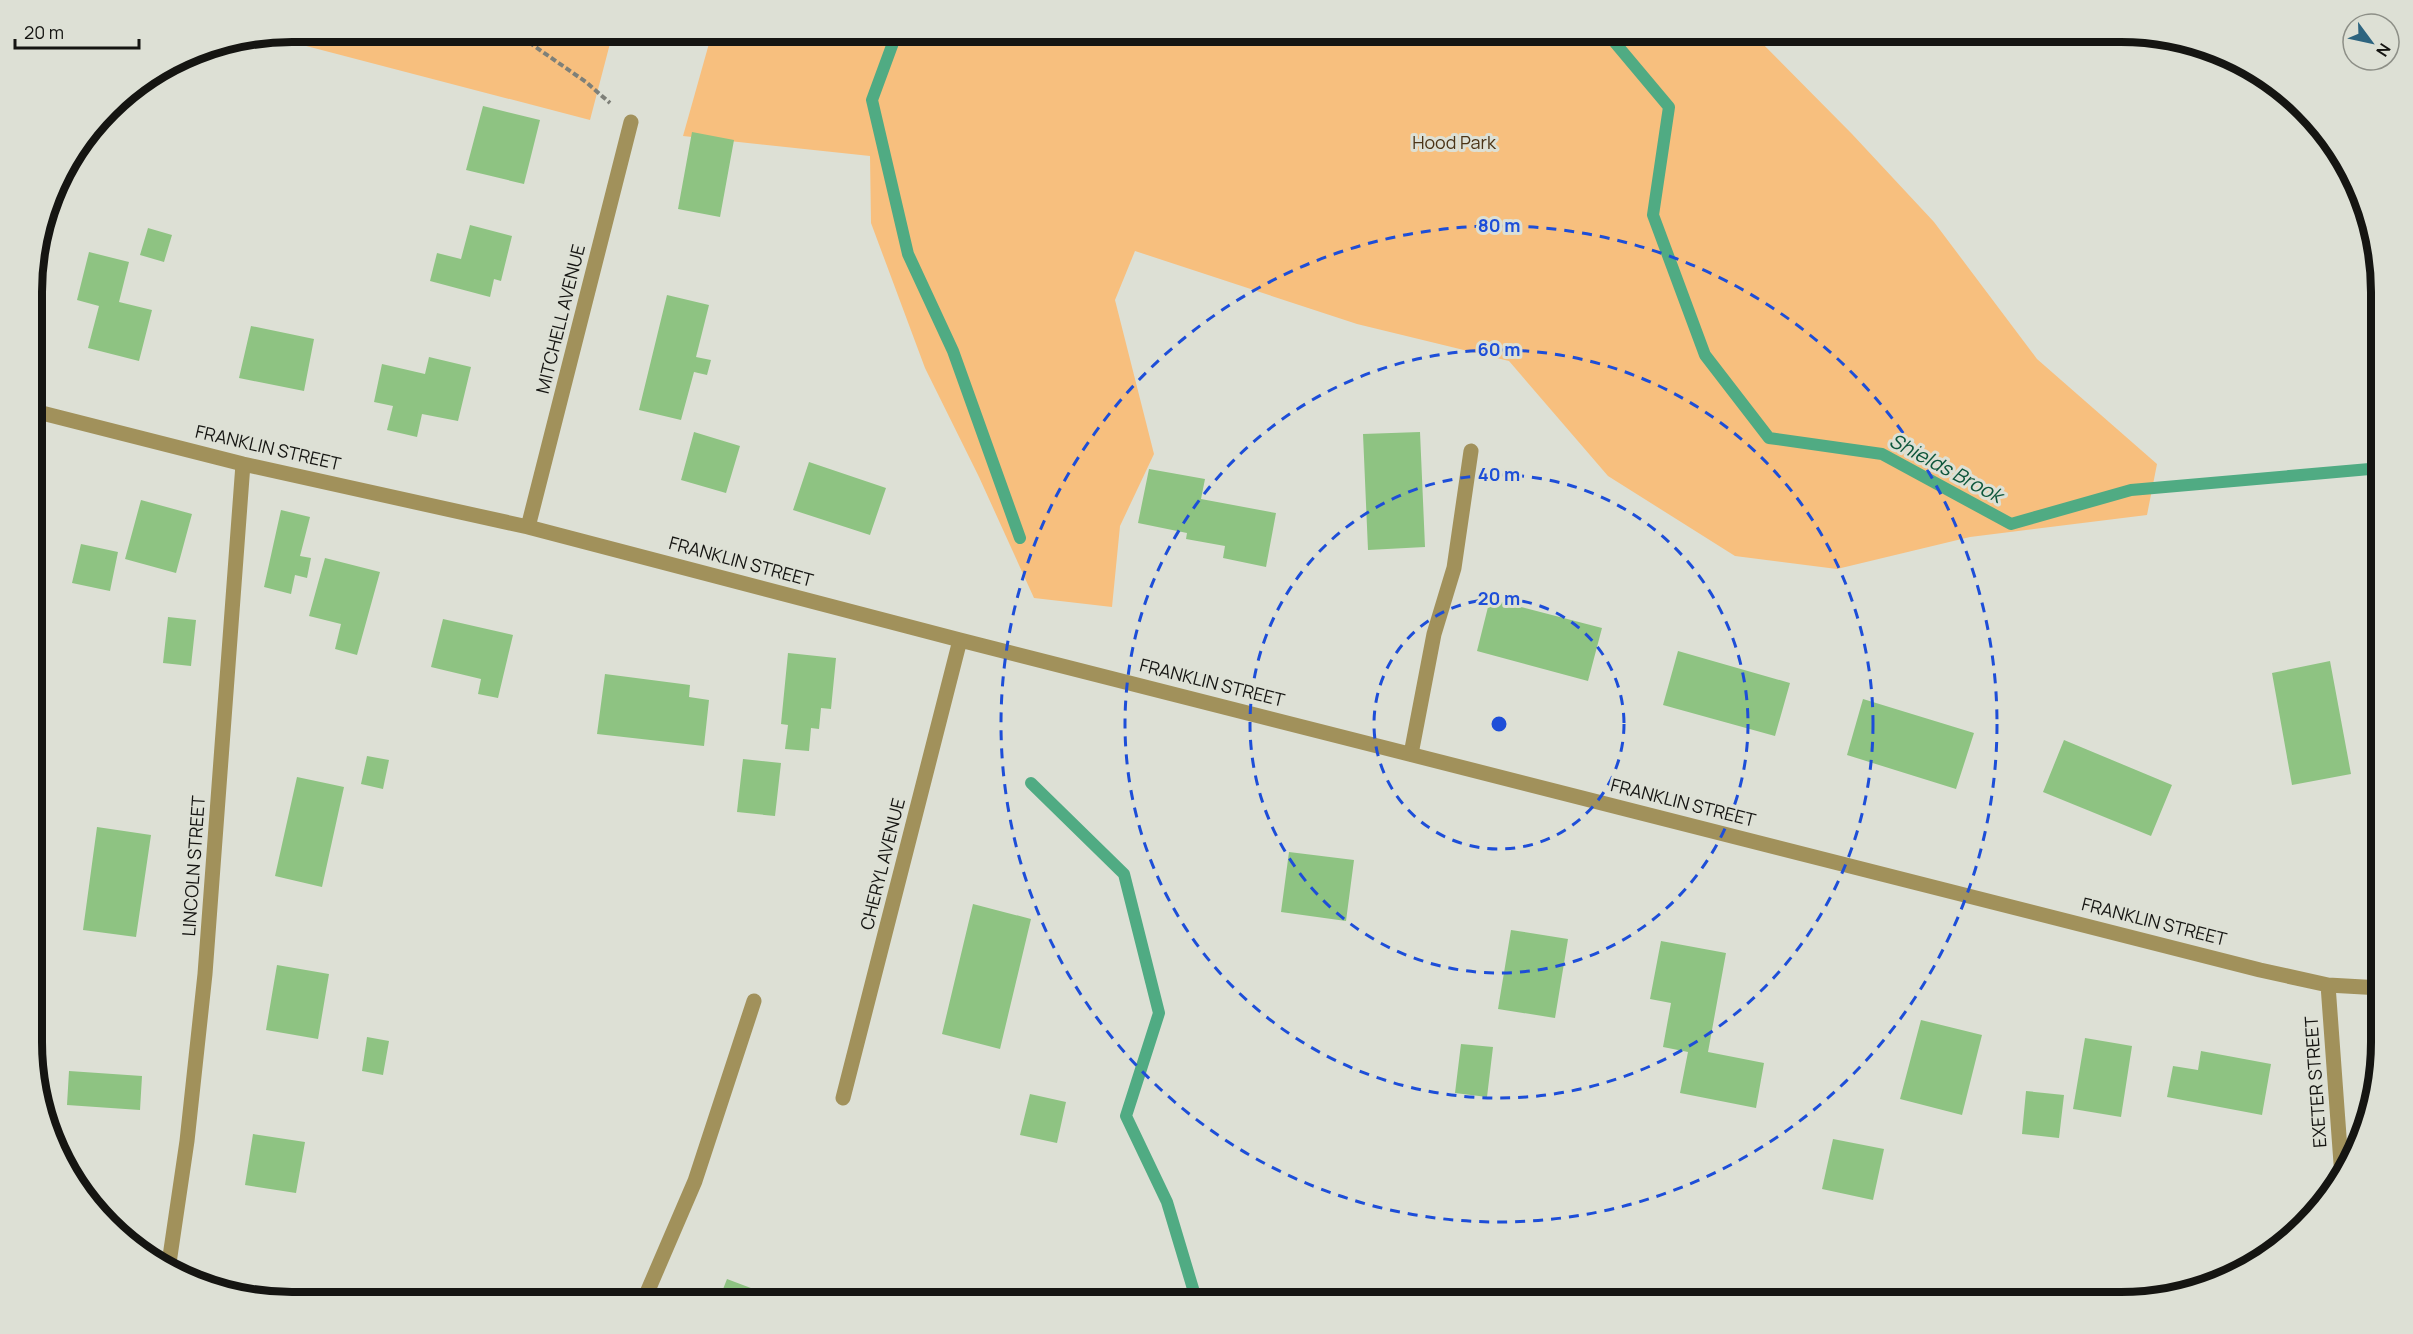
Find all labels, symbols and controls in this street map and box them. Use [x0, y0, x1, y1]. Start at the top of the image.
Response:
scale bar [15, 12, 140, 50]
north arrow [2341, 12, 2401, 72]
text: 20 m [24, 20, 64, 44]
text: N [2371, 39, 2396, 61]
park label: Hood Park [1412, 130, 1497, 154]
text: 80 m [1478, 213, 1520, 237]
street label: MITCHELL AVENUE [530, 242, 590, 396]
text: 60 m [1478, 337, 1520, 361]
street label: FRANKLIN STREET [193, 419, 344, 475]
water label: Shields Brook [1885, 426, 2010, 510]
text: 40 m [1478, 462, 1520, 486]
street label: FRANKLIN STREET [666, 530, 816, 592]
text: 20 m [1478, 586, 1520, 610]
street label: FRANKLIN STREET [1137, 652, 1287, 712]
centre of rings [1489, 714, 1509, 734]
street label: FRANKLIN STREET [1608, 772, 1758, 832]
street label: LINCOLN STREET [176, 794, 210, 937]
street label: CHERYL AVENUE [854, 795, 910, 932]
street label: FRANKLIN STREET [2079, 891, 2229, 951]
street label: EXETER STREET [2298, 1015, 2332, 1149]

